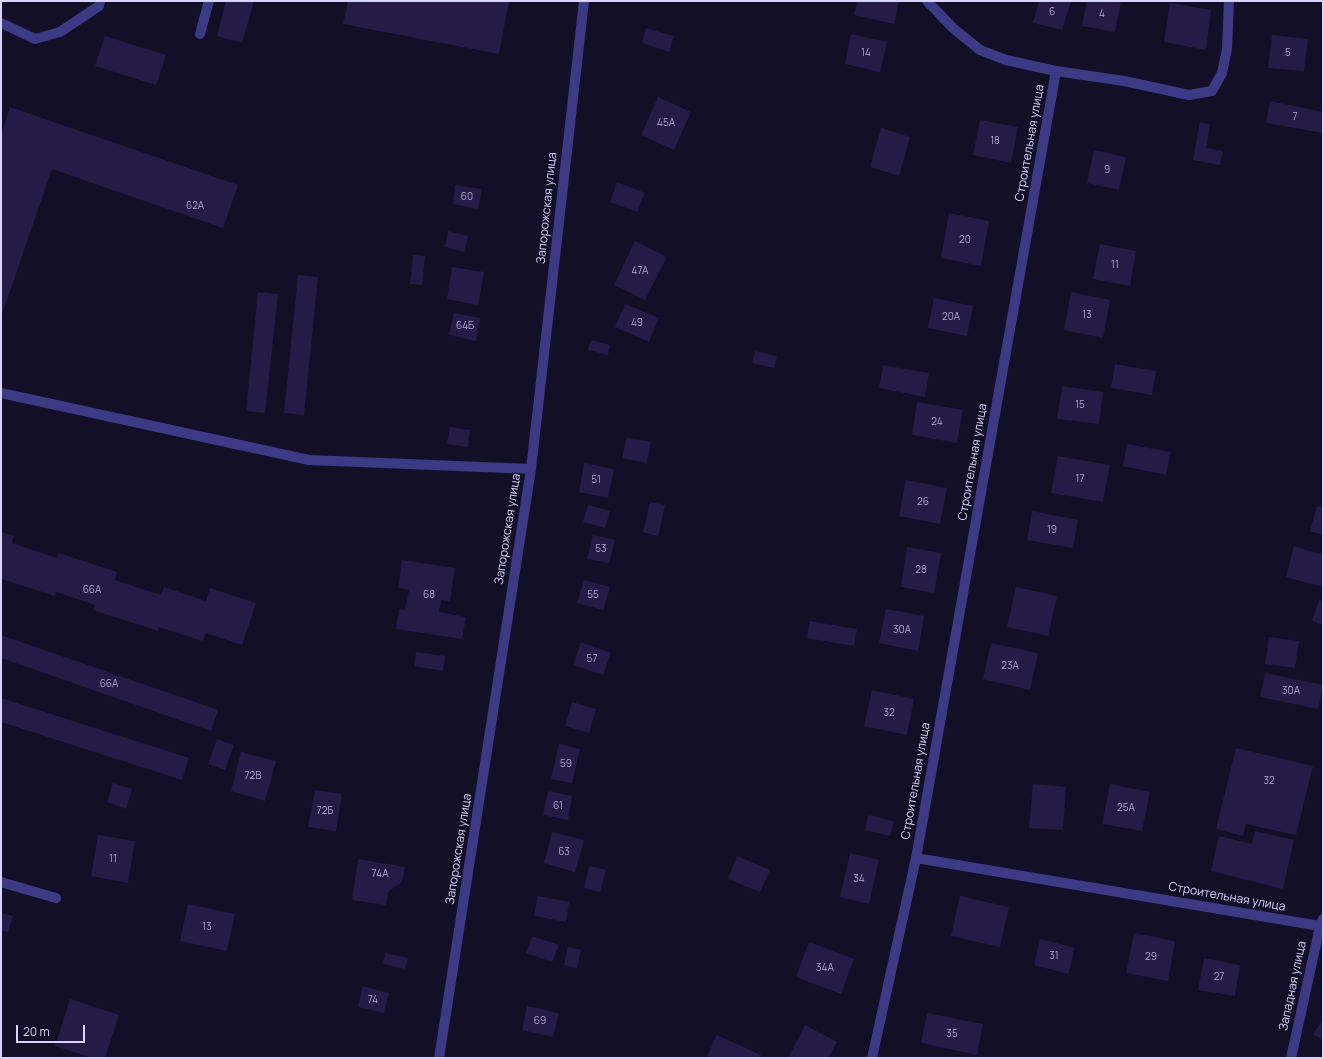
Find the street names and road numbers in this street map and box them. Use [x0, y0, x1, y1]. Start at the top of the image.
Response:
street label: Строительная улица [1013, 83, 1047, 203]
street label: Запорожская улица [534, 151, 560, 265]
street label: Строительная улица [956, 402, 990, 522]
street label: Запорожская улица [492, 472, 524, 586]
street label: Строительная улица [899, 721, 933, 841]
street label: Запорожская улица [443, 792, 475, 906]
street label: Строительная улица [1167, 880, 1287, 914]
street label: Западная улица [1276, 940, 1310, 1032]

